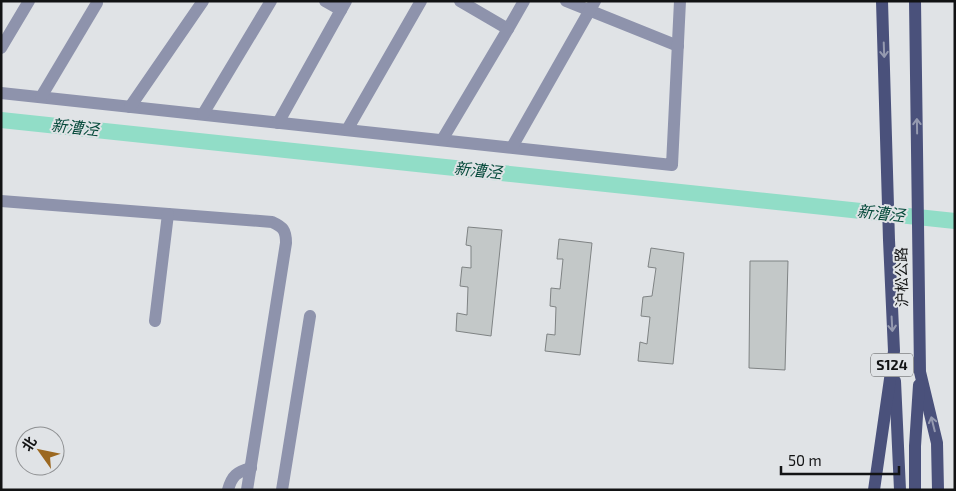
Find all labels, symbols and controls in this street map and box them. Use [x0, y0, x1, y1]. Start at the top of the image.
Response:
one-way arrow [879, 42, 889, 58]
water label: 新漕泾 [50, 115, 102, 139]
one-way arrow [912, 118, 921, 134]
water label: 新漕泾 [453, 158, 505, 182]
water label: 新漕泾 [856, 201, 908, 225]
street label: 沪松公路 [891, 247, 911, 307]
one-way arrow [888, 315, 897, 331]
road number: S124 [871, 354, 913, 376]
one-way arrow [927, 417, 937, 433]
north arrow [15, 426, 65, 476]
text: 北 [18, 433, 40, 454]
scale bar [781, 444, 898, 476]
text: 50 m [788, 451, 822, 469]

